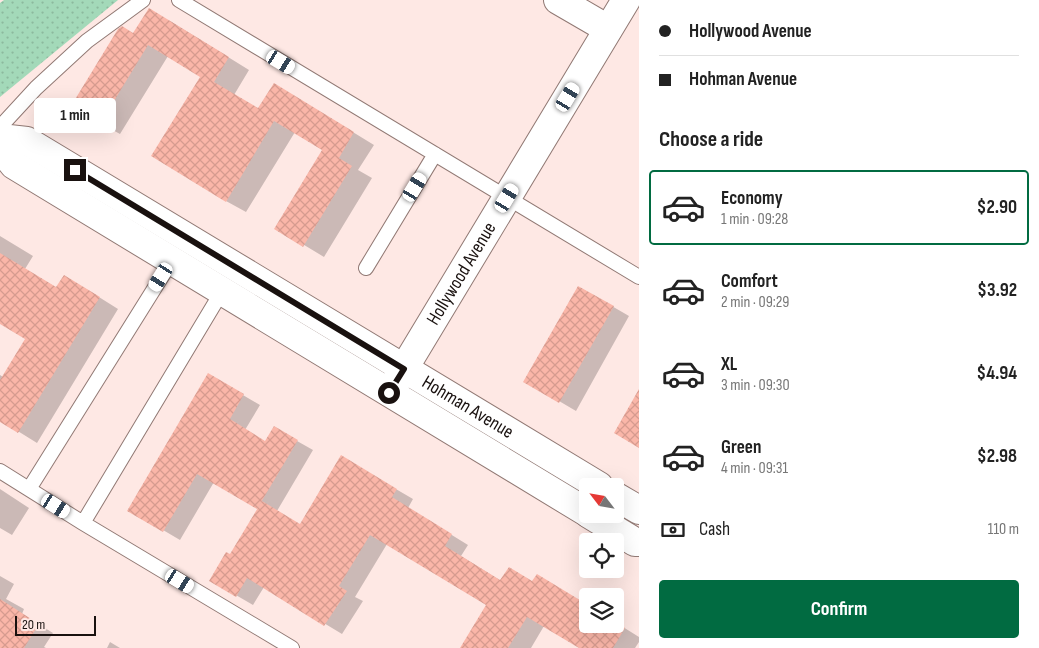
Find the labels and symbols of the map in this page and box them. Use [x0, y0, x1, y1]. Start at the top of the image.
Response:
car [264, 48, 297, 76]
car [553, 80, 582, 114]
callout: 1 min [34, 98, 116, 132]
route end [64, 159, 86, 181]
car [400, 170, 429, 204]
car [492, 181, 521, 215]
street label: Hollywood Avenue [421, 218, 501, 329]
car [146, 260, 175, 294]
street label: Hohman Avenue [418, 370, 518, 443]
route start [378, 382, 400, 404]
north arrow [579, 478, 624, 522]
car [39, 492, 72, 520]
car [163, 567, 196, 595]
scale bar [15, 613, 96, 636]

